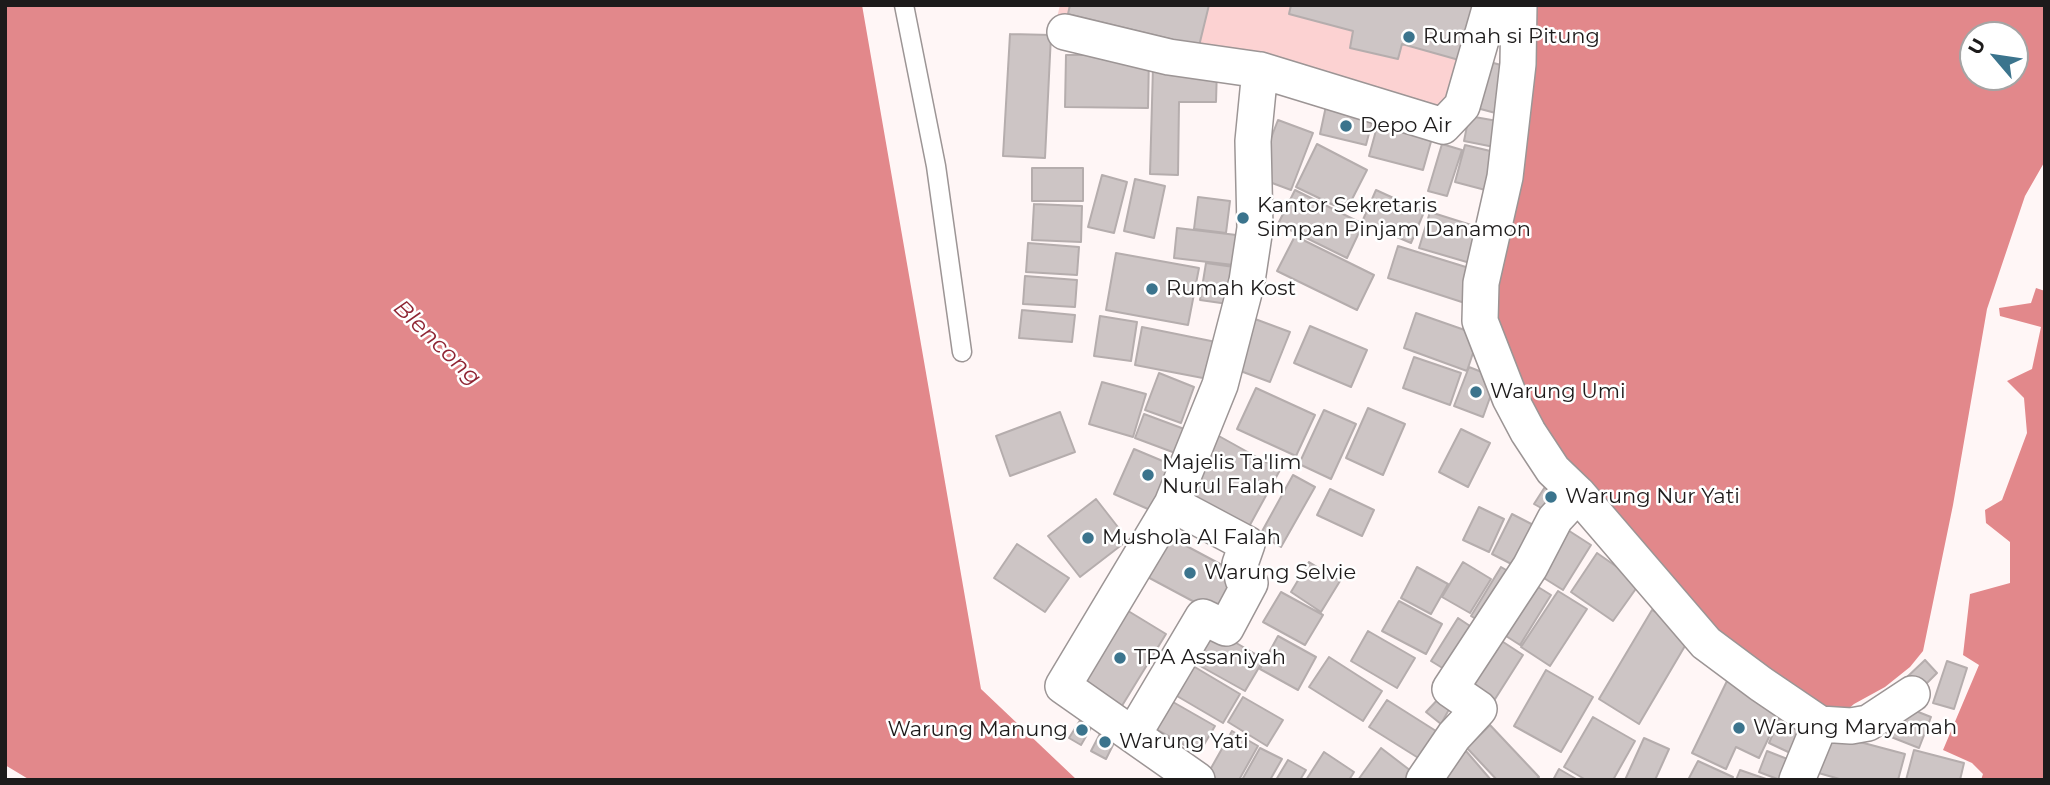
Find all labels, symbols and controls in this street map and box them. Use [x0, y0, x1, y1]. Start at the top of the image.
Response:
north arrow [1959, 21, 2029, 91]
place label: Rumah si Pitung [1423, 24, 1600, 50]
marker: Rumah si Pitung [1401, 29, 1417, 45]
text: U [1963, 34, 1991, 59]
place label: Depo Air [1360, 113, 1452, 139]
marker: Depo Air [1338, 118, 1354, 134]
place label: Kantor Sekretaris Simpan Pinjam Danamon [1257, 193, 1531, 243]
marker: Kantor Sekretaris Simpan Pinjam Danamon [1235, 210, 1251, 226]
place label: Rumah Kost [1166, 276, 1296, 302]
marker: Rumah Kost [1144, 281, 1160, 297]
water label: Blencong [387, 294, 487, 392]
place label: Warung Umi [1490, 379, 1626, 405]
marker: Warung Umi [1468, 384, 1484, 400]
place label: Majelis Ta'lim Nurul Falah [1162, 450, 1302, 500]
marker: Majelis Ta'lim Nurul Falah [1140, 467, 1156, 483]
place label: Warung Nur Yati [1565, 484, 1740, 510]
marker: Warung Nur Yati [1543, 489, 1559, 505]
place label: Mushola Al Falah [1102, 525, 1281, 551]
marker: Mushola Al Falah [1080, 530, 1096, 546]
place label: Warung Selvie [1204, 560, 1356, 586]
marker: Warung Selvie [1182, 565, 1198, 581]
place label: TPA Assaniyah [1134, 645, 1286, 671]
marker: TPA Assaniyah [1112, 650, 1128, 666]
place label: Warung Maryamah [1753, 715, 1957, 741]
place label: Warung Manung [887, 717, 1068, 743]
marker: Warung Maryamah [1731, 720, 1747, 736]
marker: Warung Manung [1074, 722, 1090, 738]
place label: Warung Yati [1119, 729, 1249, 755]
marker: Warung Yati [1097, 734, 1113, 750]

